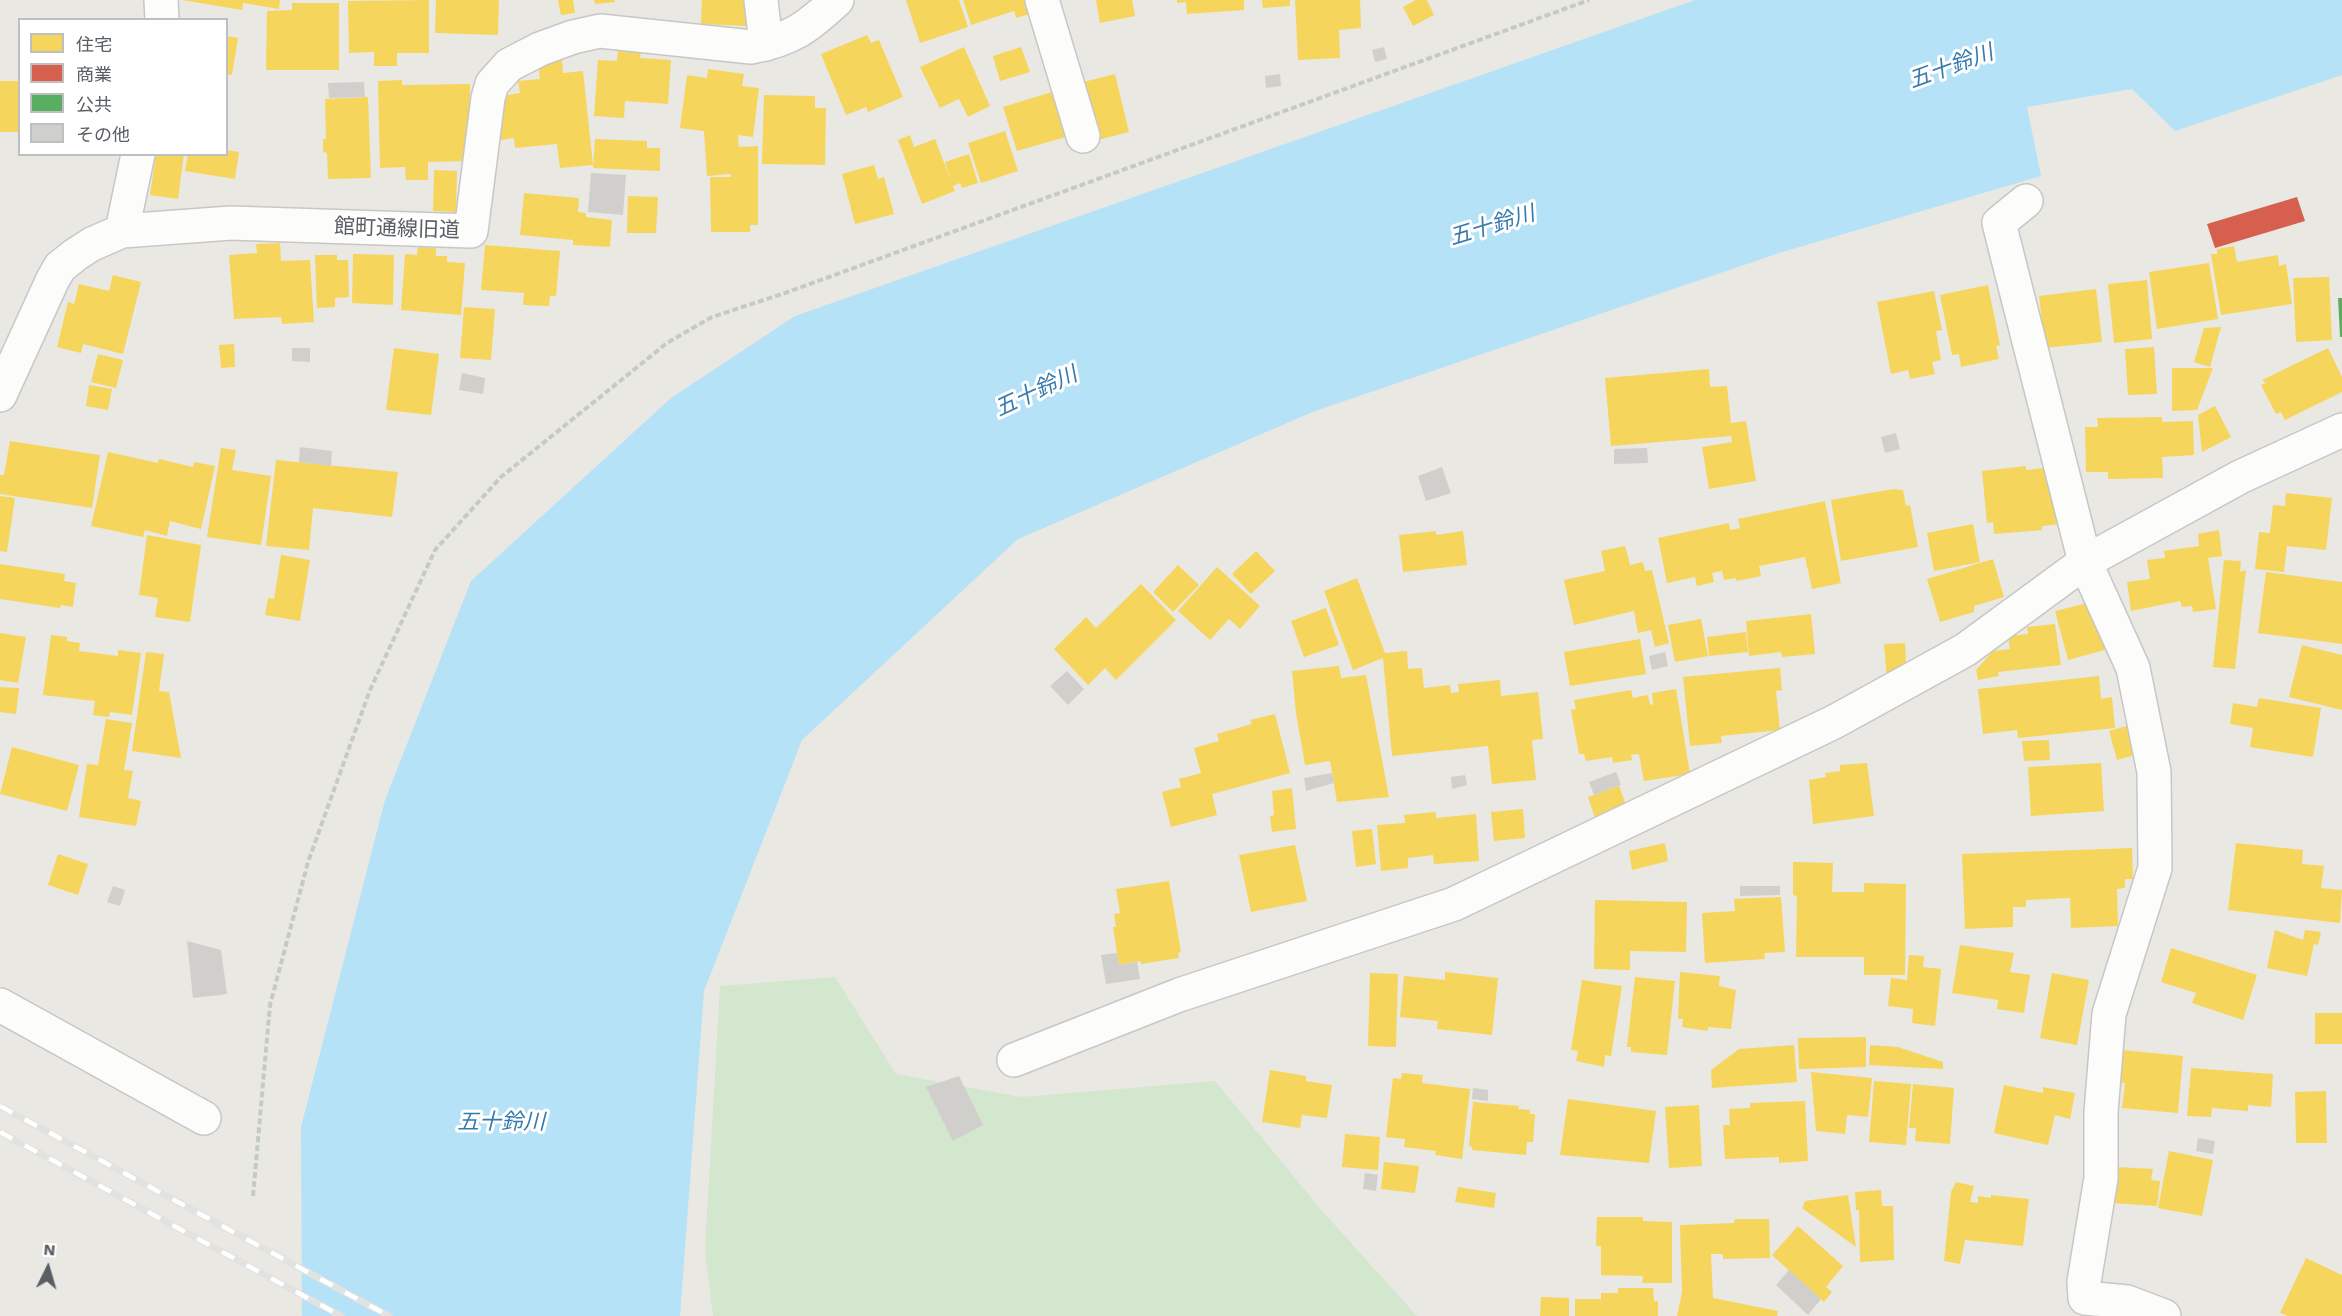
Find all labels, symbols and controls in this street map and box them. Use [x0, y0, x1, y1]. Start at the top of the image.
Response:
legend [18, 18, 228, 156]
text: 住宅 [76, 34, 112, 55]
water label: 五十鈴川 [1905, 40, 1997, 94]
text: 商業 [76, 64, 112, 85]
text: 公共 [76, 94, 112, 115]
text: その他 [76, 124, 130, 145]
water label: 五十鈴川 [1446, 201, 1538, 251]
street label: 館町通線旧道 [334, 214, 460, 244]
water label: 五十鈴川 [991, 361, 1081, 423]
water label: 五十鈴川 [457, 1110, 545, 1136]
north arrow [18, 1238, 78, 1298]
text: N [43, 1240, 56, 1260]

